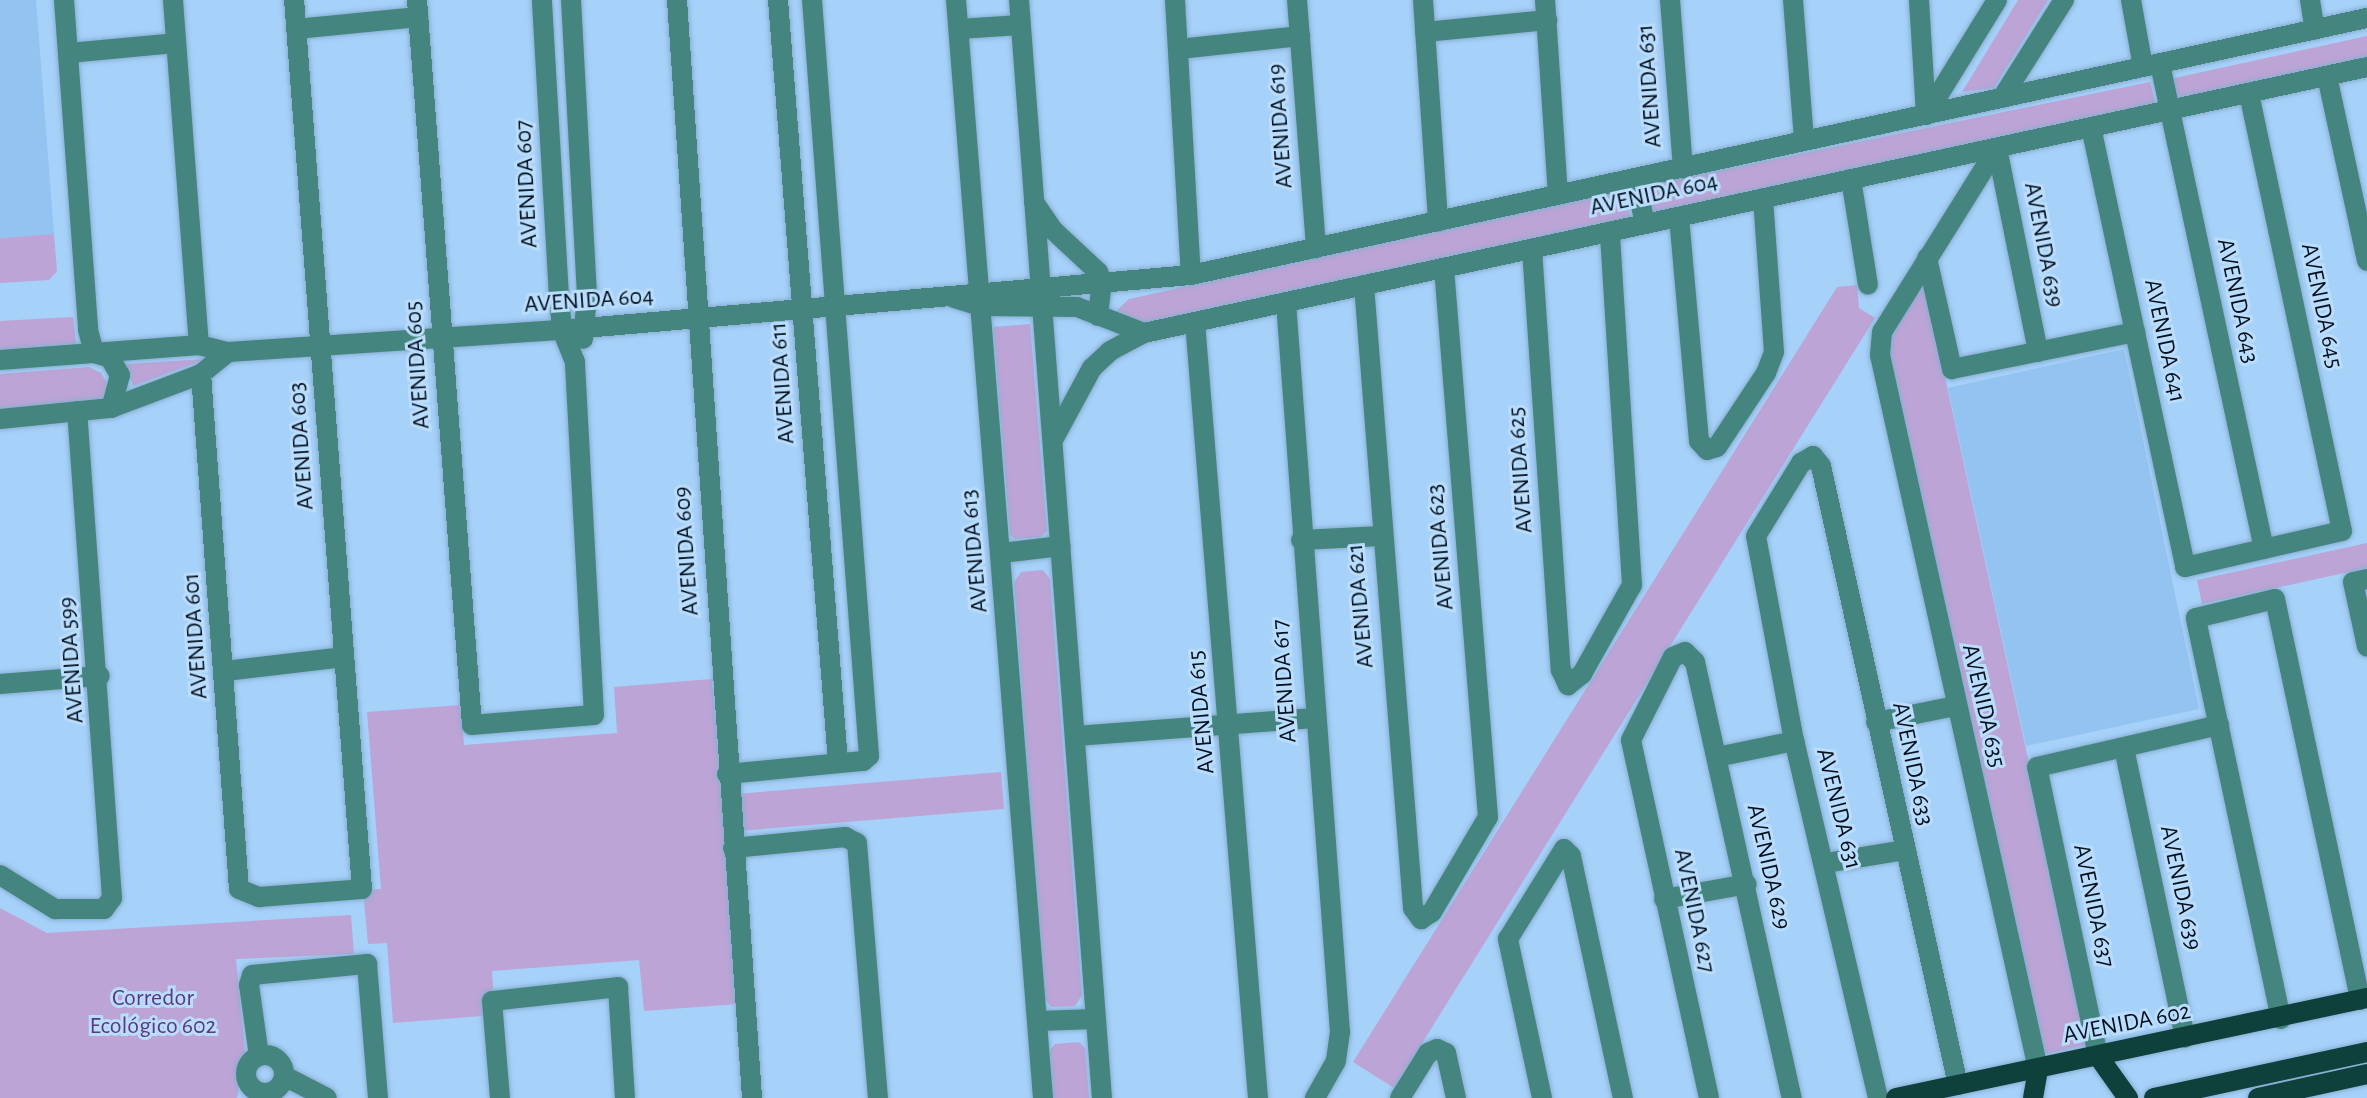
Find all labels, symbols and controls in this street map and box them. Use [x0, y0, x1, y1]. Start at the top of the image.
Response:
street label: AVENIDA 631 [1631, 23, 1669, 149]
street label: AVENIDA 619 [1262, 63, 1300, 189]
street label: AVENIDA 607 [509, 119, 545, 249]
street label: AVENIDA 604 [1588, 167, 1720, 223]
street label: AVENIDA 639 [2017, 180, 2069, 310]
street label: AVENIDA 643 [2210, 236, 2264, 366]
street label: AVENIDA 645 [2294, 241, 2348, 371]
street label: AVENIDA 641 [2137, 277, 2191, 405]
street label: AVENIDA 604 [523, 282, 655, 320]
street label: AVENIDA 605 [399, 300, 437, 430]
street label: AVENIDA 611 [764, 321, 802, 445]
street label: AVENIDA 603 [283, 381, 321, 511]
street label: AVENIDA 625 [1502, 406, 1540, 534]
street label: AVENIDA 623 [1421, 483, 1461, 611]
street label: AVENIDA 609 [668, 485, 706, 617]
street label: AVENIDA 613 [955, 488, 995, 614]
street label: AVENIDA 621 [1341, 543, 1381, 669]
street label: AVENIDA 601 [177, 572, 215, 700]
street label: AVENIDA 599 [53, 596, 91, 724]
street label: AVENIDA 617 [1266, 618, 1304, 744]
street label: AVENIDA 635 [1955, 642, 2011, 770]
street label: AVENIDA 615 [1182, 649, 1222, 775]
street label: AVENIDA 633 [1885, 700, 1939, 828]
street label: AVENIDA 631 [1809, 746, 1867, 872]
street label: AVENIDA 629 [1740, 802, 1796, 932]
street label: AVENIDA 639 [2153, 823, 2207, 953]
street label: AVENIDA 637 [2066, 842, 2120, 970]
street label: AVENIDA 627 [1667, 846, 1721, 976]
park label: Corredor Ecológico 602 [89, 985, 217, 1041]
street label: AVENIDA 602 [2061, 998, 2193, 1050]

